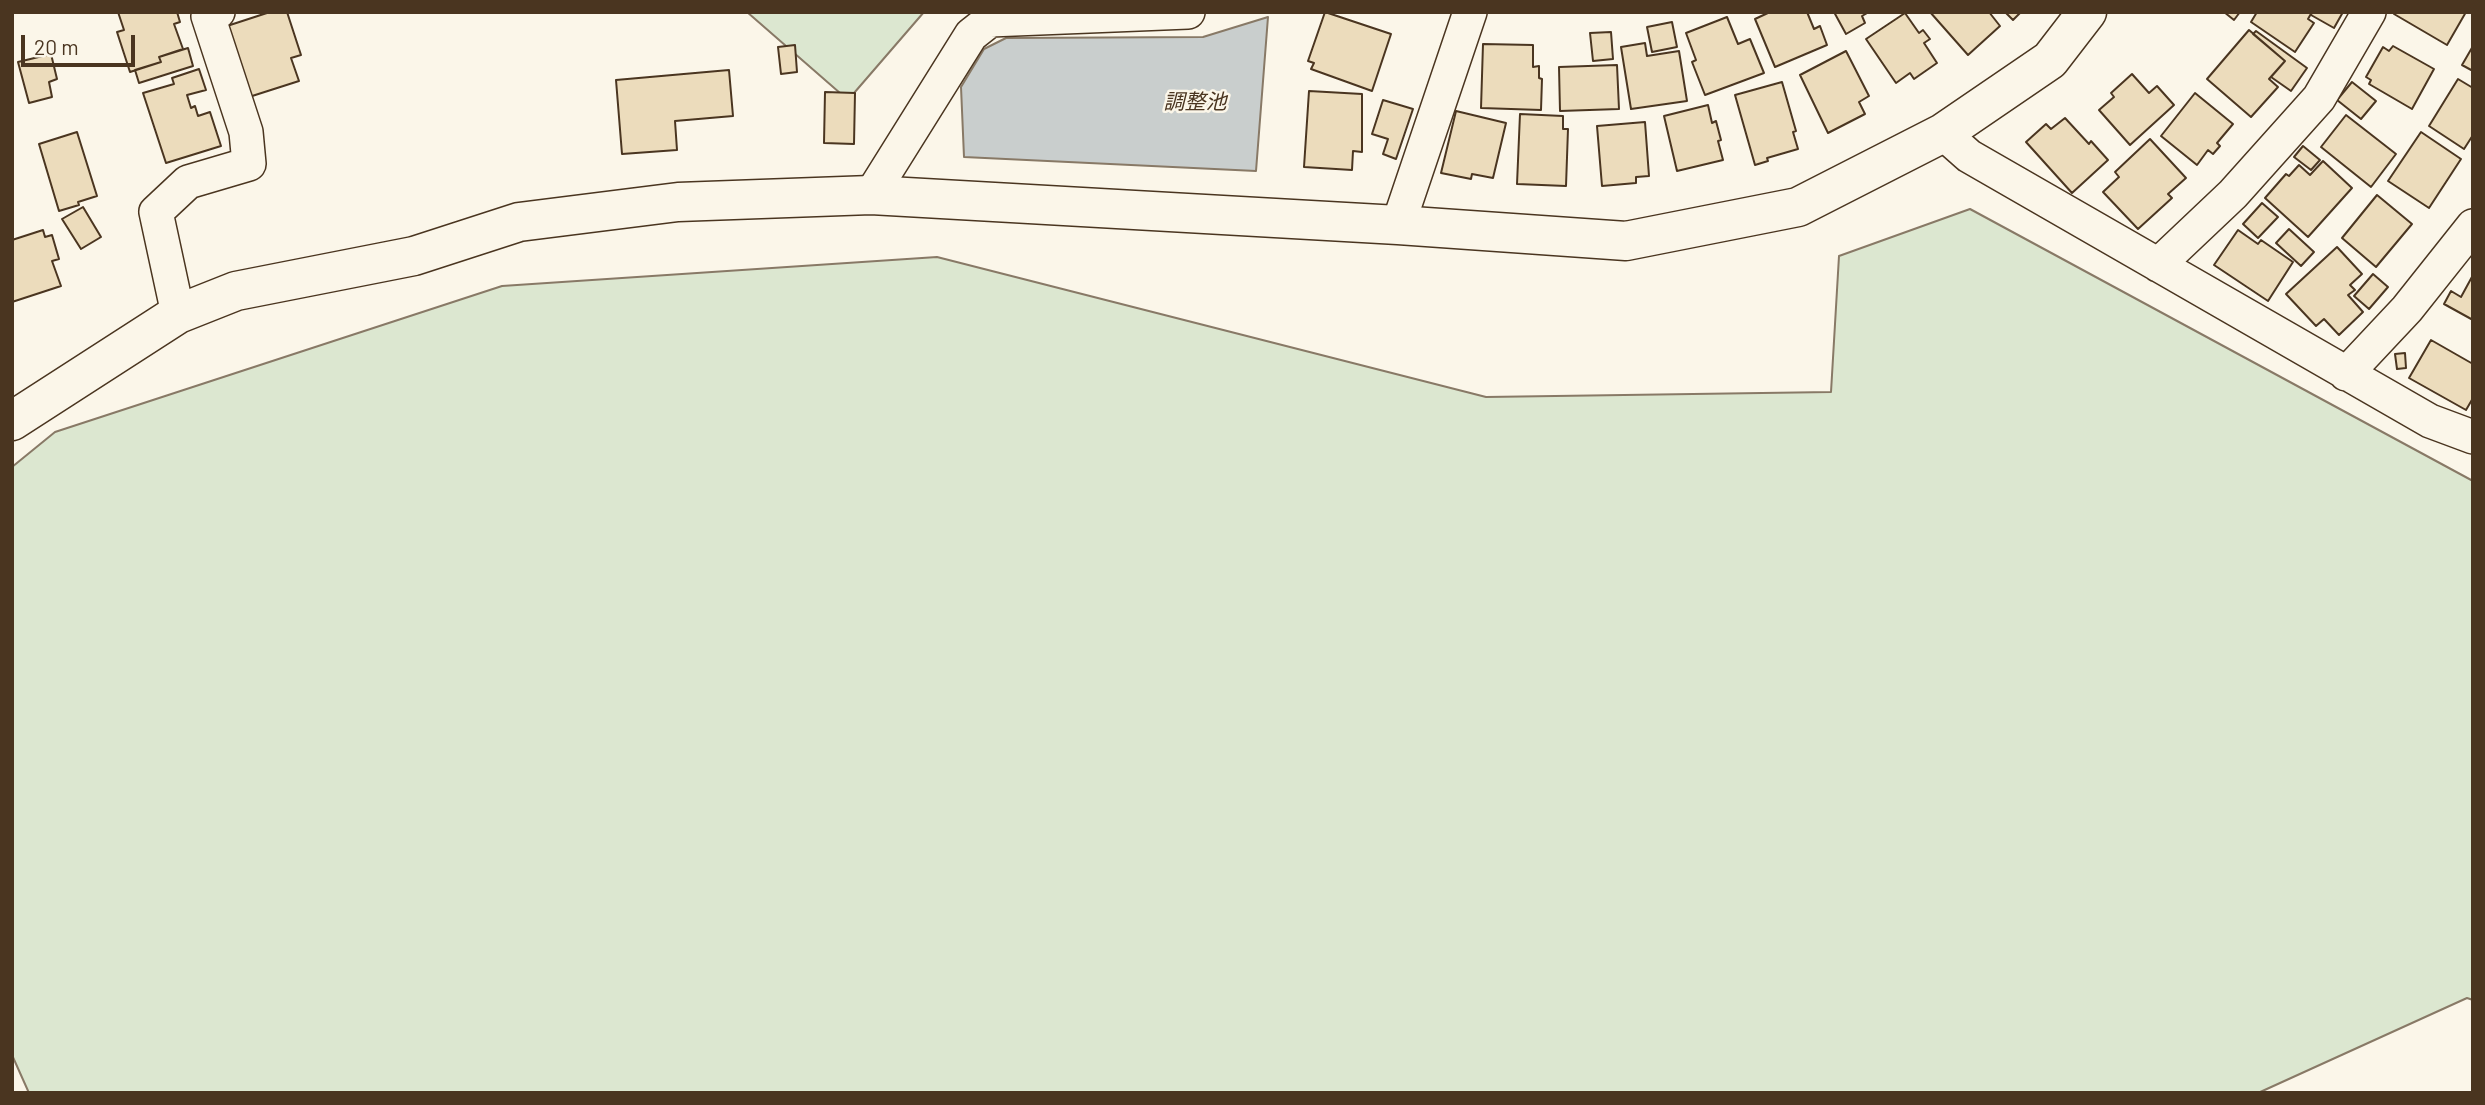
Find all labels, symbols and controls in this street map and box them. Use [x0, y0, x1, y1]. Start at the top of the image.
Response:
scale bar [24, 21, 138, 65]
text: 20 m [34, 34, 79, 59]
water label: 調整池 [1164, 89, 1226, 115]

